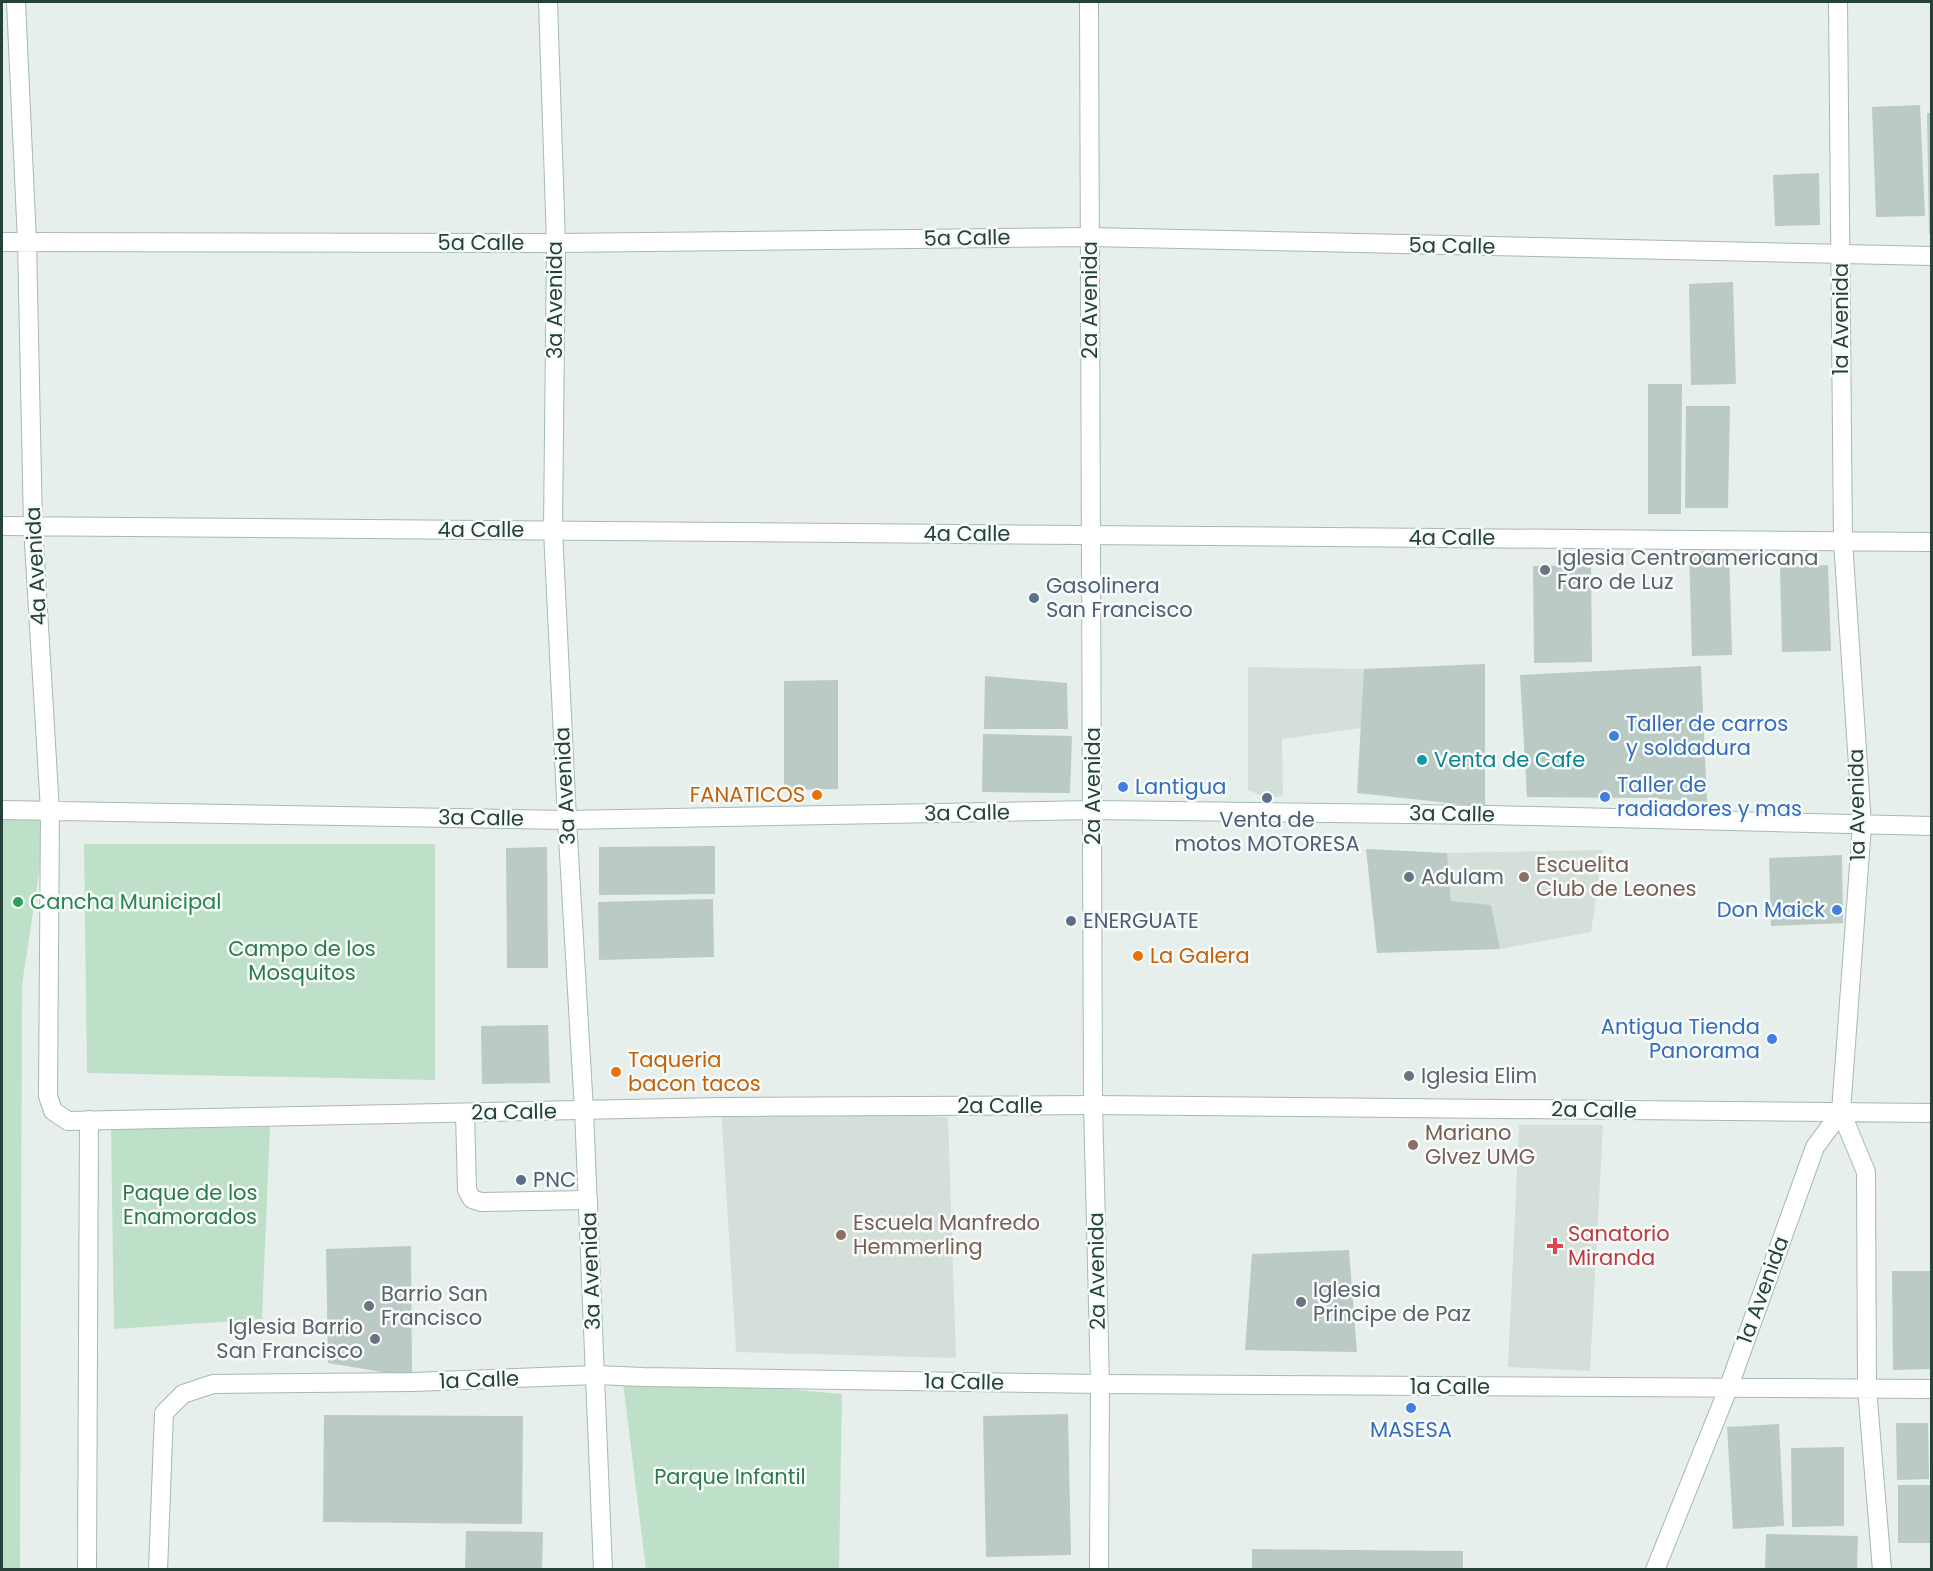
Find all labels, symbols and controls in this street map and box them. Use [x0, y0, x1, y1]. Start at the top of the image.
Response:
street label: 5a Calle [923, 222, 1011, 253]
street label: 5a Calle [438, 228, 524, 257]
street label: 5a Calle [1408, 230, 1496, 261]
street label: 3a Avenida [540, 241, 569, 359]
street label: 2a Avenida [1075, 241, 1104, 359]
street label: 1a Avenida [1826, 263, 1855, 375]
street label: 4a Avenida [18, 506, 53, 626]
street label: 4a Calle [438, 515, 524, 544]
street label: 4a Calle [924, 519, 1010, 548]
street label: 4a Calle [1409, 523, 1495, 552]
place label: Iglesia Centroamericana Faro de Luz [1557, 543, 1819, 596]
marker: Iglesia Centroamericana Faro de Luz [1538, 563, 1552, 577]
place label: Gasolinera San Francisco [1046, 571, 1193, 624]
marker: Gasolinera San Francisco [1027, 591, 1041, 605]
place label: Taller de carros y soldadura [1626, 709, 1788, 762]
street label: 3a Avenida [547, 726, 582, 846]
street label: 2a Avenida [1078, 727, 1107, 845]
marker: Taller de carros y soldadura [1607, 729, 1621, 743]
place label: Venta de Cafe [1434, 745, 1585, 774]
street label: 1a Avenida [1841, 749, 1872, 861]
marker: Venta de Cafe [1415, 753, 1429, 767]
place label: Taller de radiadores y mas [1617, 770, 1802, 823]
place label: Lantigua [1135, 772, 1226, 801]
place label: FANATICOS [690, 780, 805, 809]
marker: Lantigua [1116, 780, 1130, 794]
marker: FANATICOS [810, 788, 824, 802]
marker: Taller de radiadores y mas [1598, 790, 1612, 804]
marker: Venta de motos MOTORESA [1260, 791, 1274, 805]
street label: 3a Calle [924, 797, 1010, 828]
street label: 3a Calle [1409, 798, 1495, 829]
street label: 3a Calle [438, 802, 524, 833]
place label: Venta de motos MOTORESA [1174, 805, 1360, 858]
place label: Escuelita Club de Leones [1536, 850, 1696, 903]
place label: Adulam [1421, 862, 1504, 891]
marker: Adulam [1402, 870, 1416, 884]
marker: Escuelita Club de Leones [1517, 870, 1531, 884]
place label: Cancha Municipal [30, 887, 221, 916]
marker: Cancha Municipal [11, 895, 25, 909]
place label: Don Maick [1717, 895, 1825, 924]
marker: Don Maick [1830, 903, 1844, 917]
place label: ENERGUATE [1083, 906, 1199, 935]
marker: ENERGUATE [1064, 914, 1078, 928]
park label: Campo de los Mosquitos [228, 934, 376, 987]
place label: La Galera [1150, 941, 1250, 970]
marker: La Galera [1131, 949, 1145, 963]
place label: Antigua Tienda Panorama [1601, 1012, 1760, 1065]
marker: Antigua Tienda Panorama [1765, 1032, 1779, 1046]
place label: Taqueria bacon tacos [628, 1045, 761, 1098]
place label: Iglesia Elim [1421, 1061, 1537, 1090]
marker: Taqueria bacon tacos [609, 1065, 623, 1079]
marker: Iglesia Elim [1402, 1069, 1416, 1083]
street label: 2a Calle [957, 1091, 1043, 1120]
street label: 2a Calle [1551, 1094, 1637, 1125]
street label: 2a Calle [471, 1096, 557, 1127]
place label: Mariano Glvez UMG [1425, 1118, 1535, 1171]
marker: Mariano Glvez UMG [1406, 1138, 1420, 1152]
place label: PNC [533, 1165, 576, 1194]
marker: PNC [514, 1173, 528, 1187]
park label: Paque de los Enamorados [122, 1178, 258, 1231]
place label: Escuela Manfredo Hemmerling [853, 1208, 1040, 1261]
street label: 3a Avenida [574, 1211, 607, 1331]
street label: 2a Avenida [1081, 1212, 1112, 1330]
place label: Sanatorio Miranda [1568, 1219, 1670, 1272]
marker: Escuela Manfredo Hemmerling [834, 1228, 848, 1242]
street label: 1a Avenida [1730, 1232, 1795, 1348]
marker: Sanatorio Miranda [1546, 1237, 1564, 1255]
place label: Iglesia Principe de Paz [1313, 1275, 1471, 1328]
place label: Barrio San Francisco [381, 1279, 488, 1332]
marker: Iglesia Principe de Paz [1294, 1295, 1308, 1309]
marker: Barrio San Francisco [362, 1299, 376, 1313]
place label: Iglesia Barrio San Francisco [216, 1312, 363, 1365]
marker: Iglesia Barrio San Francisco [368, 1332, 382, 1346]
street label: 1a Calle [438, 1364, 520, 1395]
street label: 1a Calle [924, 1366, 1004, 1397]
street label: 1a Calle [1410, 1372, 1490, 1401]
marker: MASESA [1404, 1401, 1418, 1415]
place label: MASESA [1370, 1415, 1452, 1444]
park label: Parque Infantil [654, 1462, 806, 1491]

